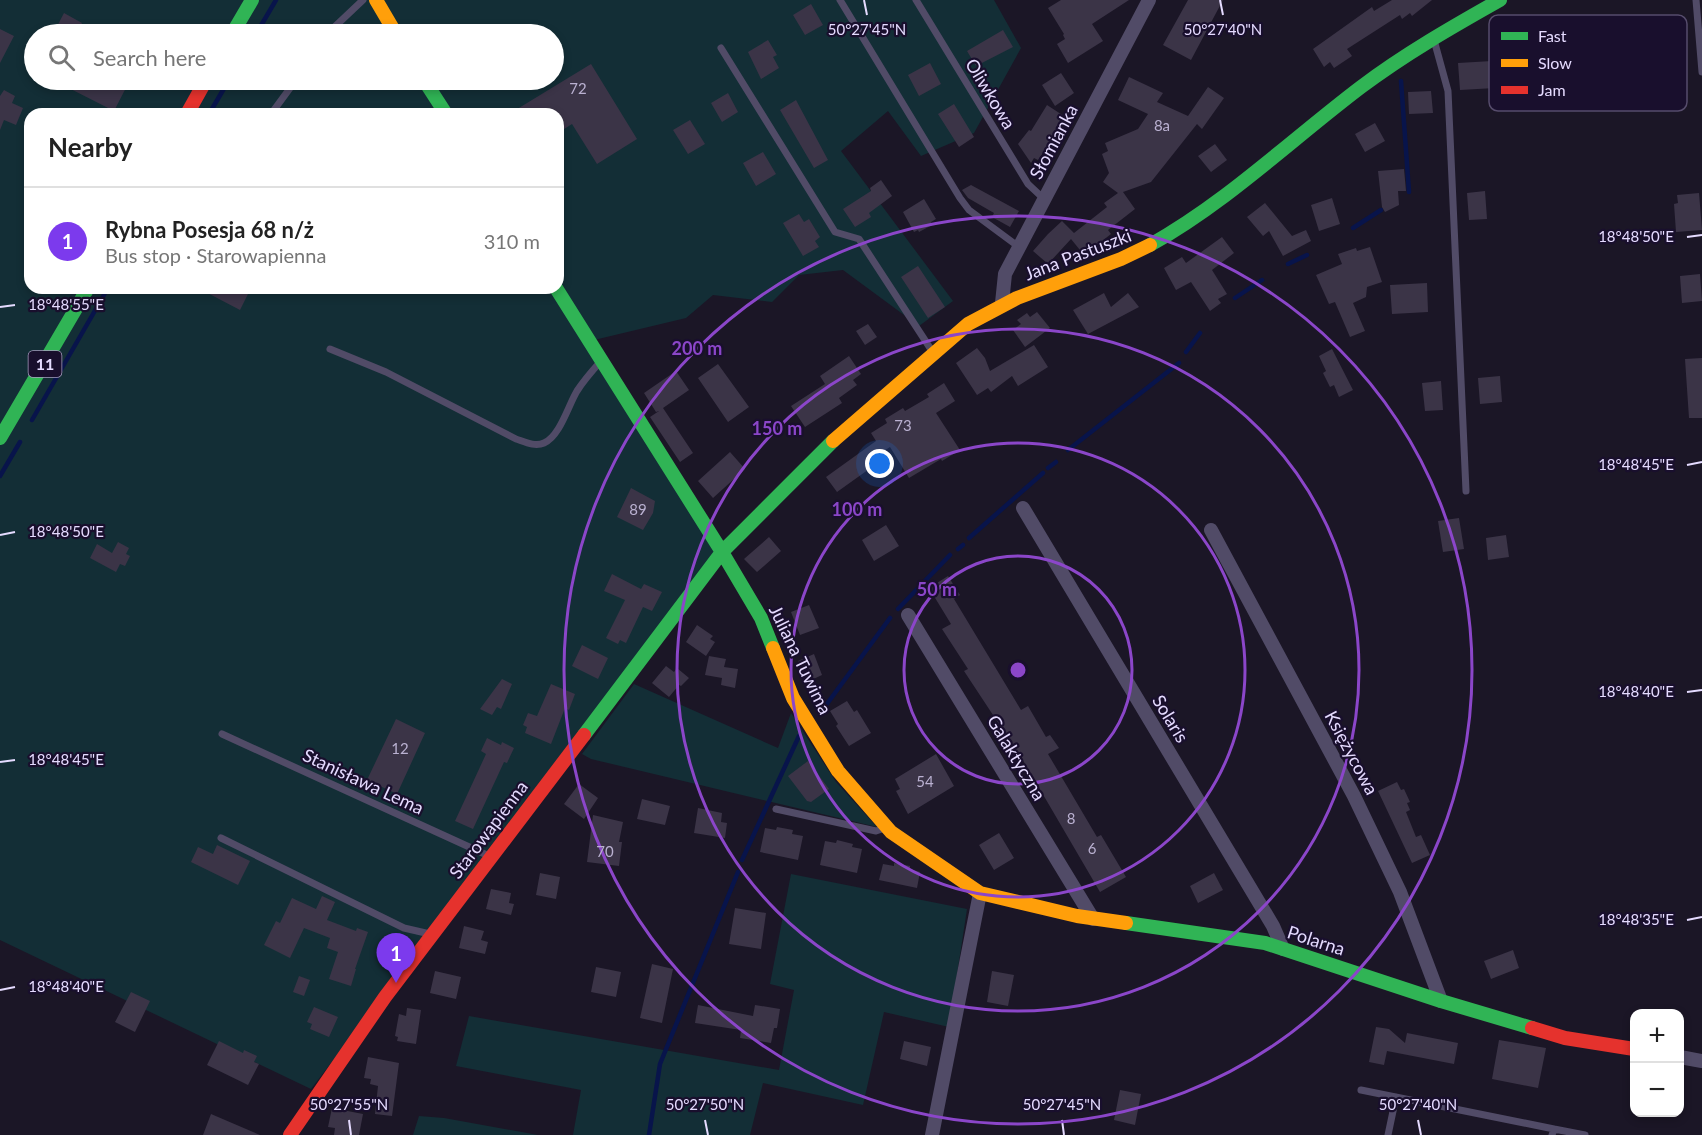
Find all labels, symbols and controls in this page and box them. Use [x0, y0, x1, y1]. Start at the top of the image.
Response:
legend [1489, 15, 1687, 111]
text: 50°27'45"N [828, 20, 906, 38]
text: 50°27'40"N [1184, 20, 1262, 38]
search box [24, 24, 564, 90]
text: Fast [1538, 26, 1567, 45]
icon: search [45, 41, 78, 74]
text: Search here [93, 44, 206, 71]
text: Slow [1538, 53, 1572, 72]
street label: Oliwkowa [961, 54, 1021, 133]
house number: 72 [569, 79, 587, 97]
text: Jam [1538, 80, 1566, 99]
street label: Słomianka [1024, 100, 1082, 183]
house number: 8a [1154, 116, 1170, 134]
text: Nearby [48, 131, 133, 163]
text: Rybna Posesja 68 n/ż [105, 216, 314, 243]
street label: Jana Pastuszki [1021, 224, 1134, 285]
text: 18°48'50"E [1598, 227, 1674, 245]
text: 1 [62, 229, 73, 253]
text: 310 m [484, 229, 540, 253]
text: Bus stop · Starowapienna [105, 243, 326, 267]
text: 18°48'55"E [28, 295, 104, 313]
text: 200 m [672, 337, 722, 359]
road number: 11 [28, 351, 62, 377]
house number: 73 [894, 416, 912, 434]
text: 150 m [752, 417, 802, 439]
your location [865, 449, 894, 478]
text: 18°48'45"E [1598, 455, 1674, 473]
text: 100 m [832, 498, 882, 520]
house number: 89 [629, 500, 647, 518]
text: 18°48'50"E [28, 522, 104, 540]
text: 50 m [917, 578, 957, 600]
street label: Juliana Tuwima [765, 601, 837, 718]
centre of rings [1008, 660, 1028, 680]
text: 18°48'40"E [1598, 682, 1674, 700]
street label: Solaris [1148, 691, 1194, 747]
street label: Księżycowa [1321, 707, 1383, 798]
street label: Galaktyczna [983, 711, 1051, 804]
house number: 12 [391, 739, 409, 757]
street label: Stanisława Lema [300, 743, 427, 819]
text: 18°48'45"E [28, 750, 104, 768]
house number: 54 [916, 772, 934, 790]
street label: Starowapienna [444, 776, 532, 883]
house number: 8 [1067, 809, 1075, 827]
house number: 6 [1088, 839, 1097, 857]
house number: 70 [596, 842, 614, 860]
text: 18°48'35"E [1598, 910, 1674, 928]
street label: Polarna [1285, 920, 1348, 960]
pin: 1 [376, 934, 416, 983]
text: 18°48'40"E [28, 977, 104, 995]
map controls [1630, 1009, 1684, 1117]
button: + [1630, 1009, 1684, 1063]
button: − [1630, 1063, 1684, 1117]
text: 50°27'55"N [310, 1095, 388, 1113]
text: 50°27'50"N [666, 1095, 744, 1113]
text: 50°27'45"N [1023, 1095, 1101, 1113]
text: 50°27'40"N [1379, 1095, 1457, 1113]

